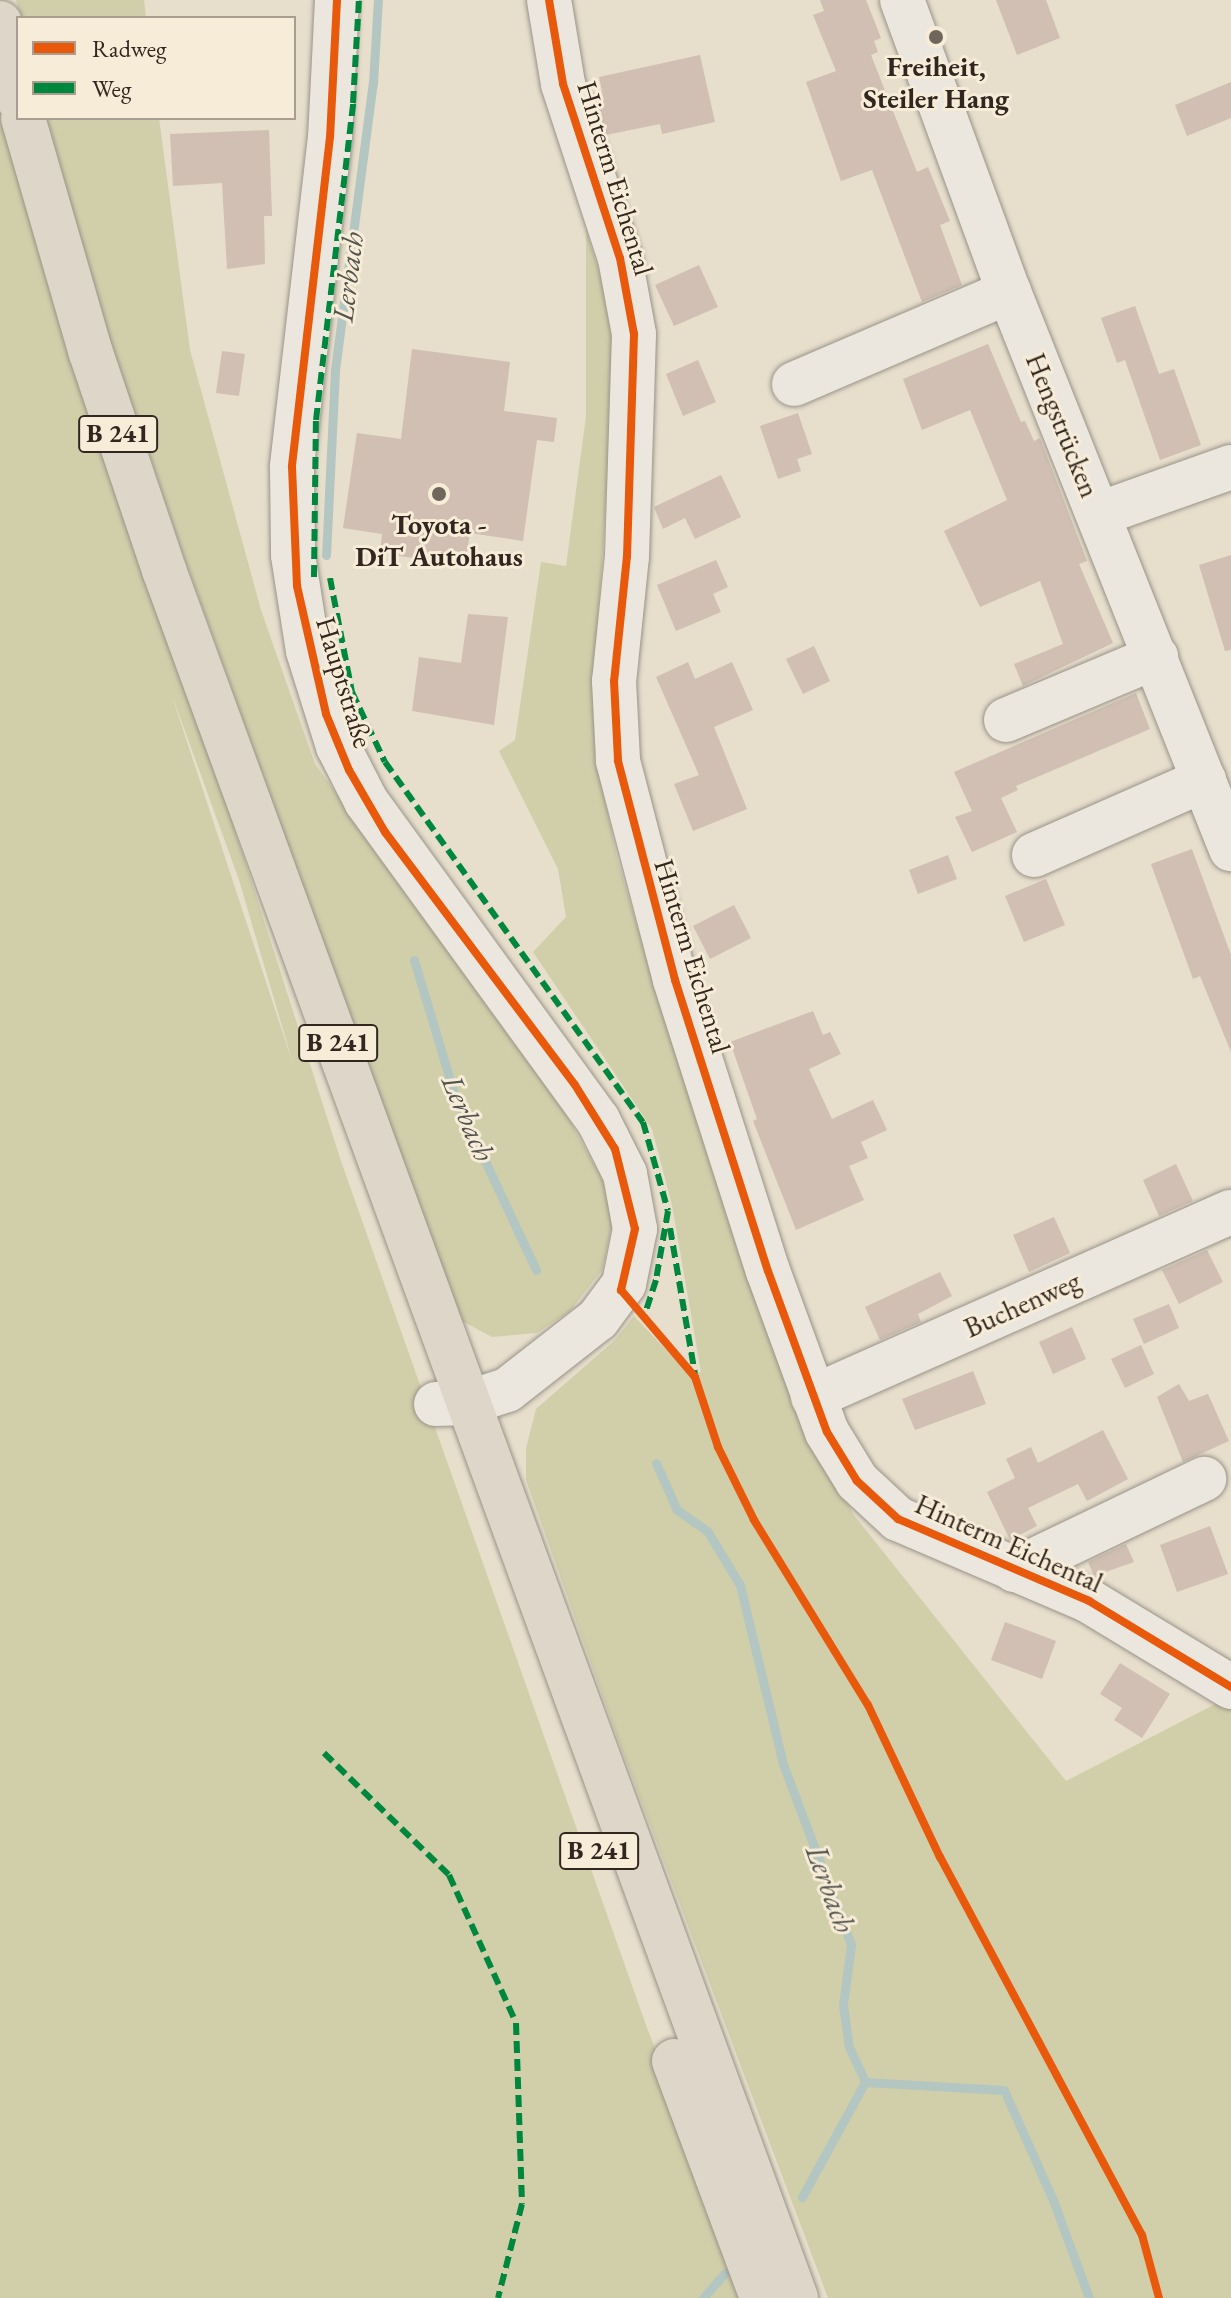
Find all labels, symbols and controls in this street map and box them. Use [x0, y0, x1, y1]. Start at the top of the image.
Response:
legend [16, 16, 296, 120]
marker: Freiheit, Steiler Hang [927, 28, 945, 46]
text: Radweg [92, 33, 166, 64]
place label: Freiheit, Steiler Hang [863, 49, 1009, 115]
text: Weg [92, 73, 131, 104]
street label: Hinterm Eichental [570, 77, 662, 279]
water label: Lerbach [325, 230, 371, 324]
street label: Hengstrücken [1019, 348, 1107, 502]
road number: B 241 [78, 412, 158, 456]
marker: Toyota - DiT Autohaus [430, 485, 448, 503]
place label: Toyota - DiT Autohaus [355, 507, 523, 573]
street label: Hauptstraße [309, 612, 381, 752]
street label: Hinterm Eichental [647, 855, 739, 1057]
road number: B 241 [298, 1021, 378, 1065]
water label: Lerbach [434, 1069, 502, 1167]
street label: Buchenweg [959, 1264, 1085, 1344]
street label: Hinterm Eichental [910, 1487, 1108, 1599]
road number: B 241 [559, 1829, 639, 1873]
water label: Lerbach [798, 1840, 862, 1938]

